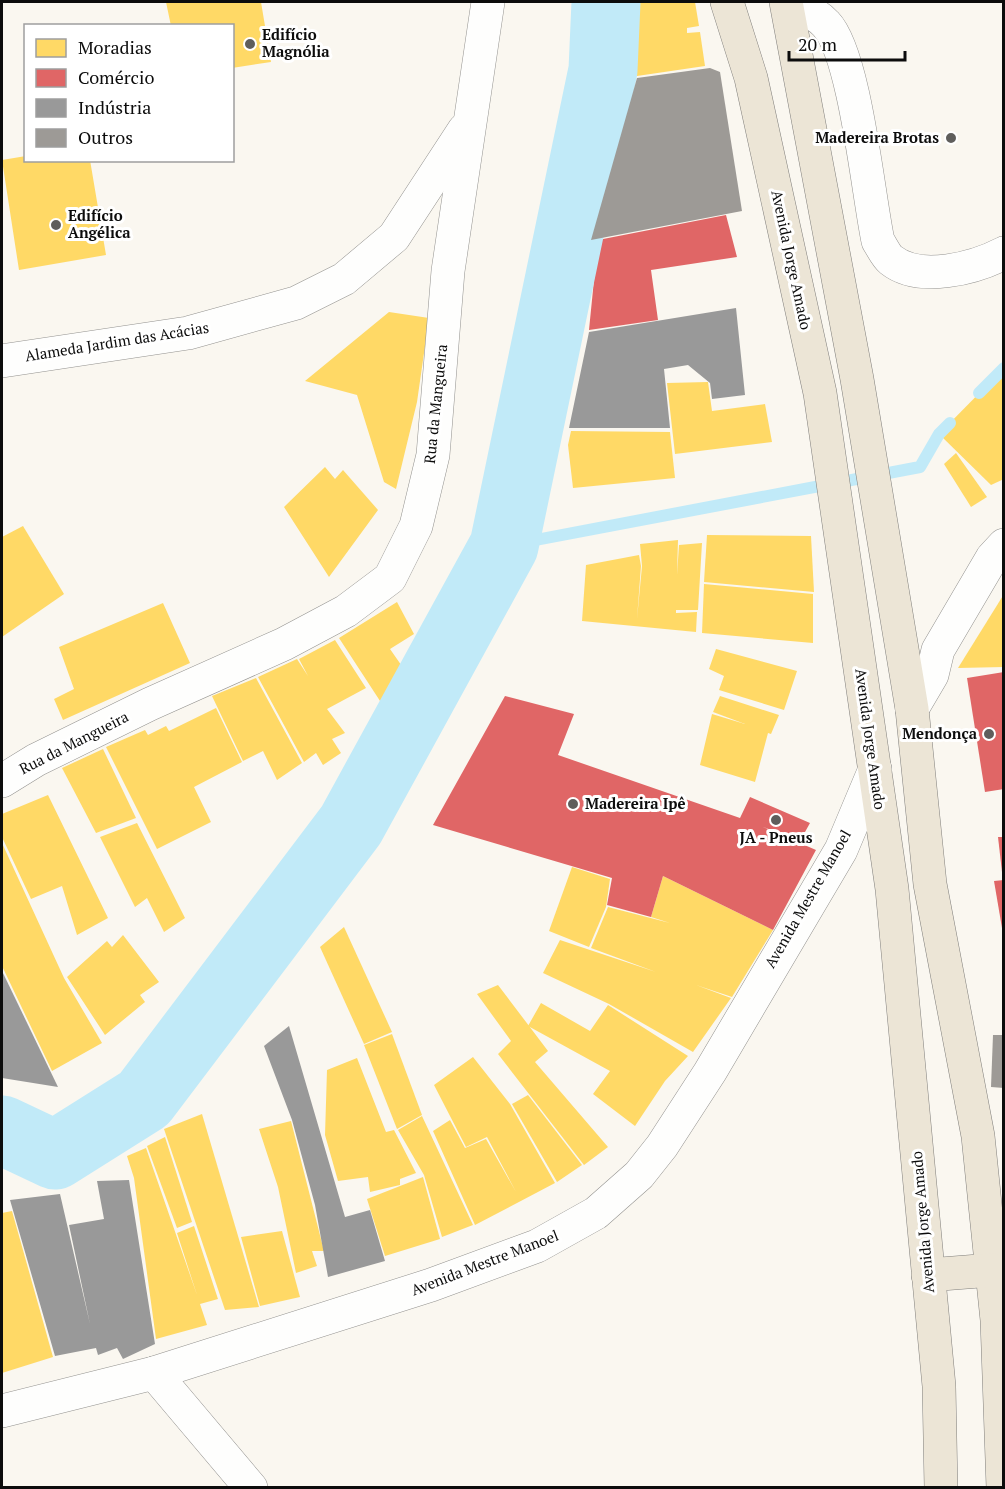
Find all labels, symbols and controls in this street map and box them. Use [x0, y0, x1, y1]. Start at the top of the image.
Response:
legend [24, 24, 234, 162]
place label: Edifício Magnólia [262, 24, 330, 61]
scale bar [789, 24, 904, 62]
text: 20 m [798, 32, 838, 56]
text: Moradias [78, 35, 152, 59]
marker: Edifício Magnólia [243, 37, 257, 51]
text: Comércio [78, 65, 154, 89]
text: Indústria [78, 95, 151, 119]
text: Outros [78, 125, 133, 149]
place label: Madereira Brotas [815, 127, 939, 147]
marker: Madereira Brotas [944, 131, 958, 145]
street label: Avenida Jorge Amado [767, 188, 817, 332]
place label: Edifício Angélica [68, 205, 131, 242]
marker: Edifício Angélica [49, 218, 63, 232]
street label: Alameda Jardim das Acácias [23, 317, 210, 365]
street label: Rua da Mangueira [419, 343, 451, 465]
street label: Avenida Jorge Amado [851, 667, 891, 811]
street label: Rua da Mangueira [15, 706, 132, 778]
place label: Mendonça [902, 723, 978, 743]
marker: Mendonça [982, 727, 996, 741]
place label: Madereira Ipê [585, 793, 686, 813]
marker: Madereira Ipê [566, 797, 580, 811]
marker: JA - Pneus [769, 813, 783, 827]
street label: Avenida Mestre Manoel [759, 826, 855, 971]
place label: JA - Pneus [740, 827, 813, 847]
street label: Avenida Jorge Amado [906, 1150, 938, 1294]
street label: Avenida Mestre Manoel [408, 1225, 561, 1299]

